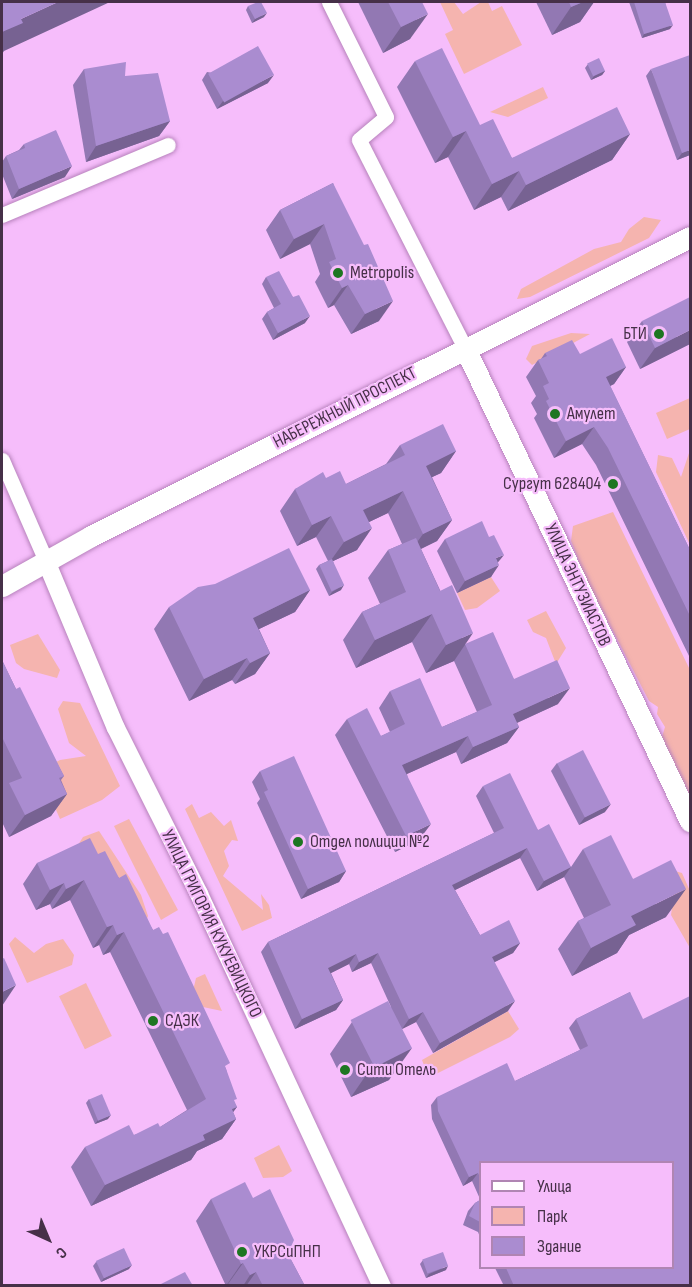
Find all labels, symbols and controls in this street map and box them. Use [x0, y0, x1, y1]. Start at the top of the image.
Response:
place label: Metropolis [350, 262, 414, 284]
marker: Metropolis [331, 266, 345, 280]
place label: БТИ [623, 323, 647, 345]
marker: БТИ [652, 327, 666, 341]
street label: НАБЕРЕЖНЫЙ ПРОСПЕКТ [270, 363, 420, 453]
place label: Амулет [567, 403, 615, 425]
marker: Амулет [548, 407, 562, 421]
place label: Сургут 628404 [503, 473, 601, 495]
marker: Сургут 628404 [606, 477, 620, 491]
street label: УЛИЦА ЭНТУЗИАСТОВ [539, 520, 615, 650]
street label: УЛИЦА ГРИГОРИЯ КУКУЕВИЦКОГО [156, 827, 266, 1021]
place label: Отдел полиции №2 [310, 831, 430, 853]
marker: Отдел полиции №2 [291, 835, 305, 849]
place label: СДЭК [165, 1010, 199, 1032]
marker: СДЭК [146, 1014, 160, 1028]
place label: Сити Отель [357, 1059, 436, 1081]
marker: Сити Отель [338, 1063, 352, 1077]
legend [479, 1161, 674, 1269]
text: Улица [537, 1176, 572, 1197]
text: Парк [537, 1206, 567, 1227]
north arrow [18, 1209, 78, 1269]
text: Здание [537, 1236, 582, 1257]
place label: УКРСиПНП [254, 1241, 321, 1263]
text: С [51, 1243, 70, 1262]
marker: УКРСиПНП [235, 1245, 249, 1259]

